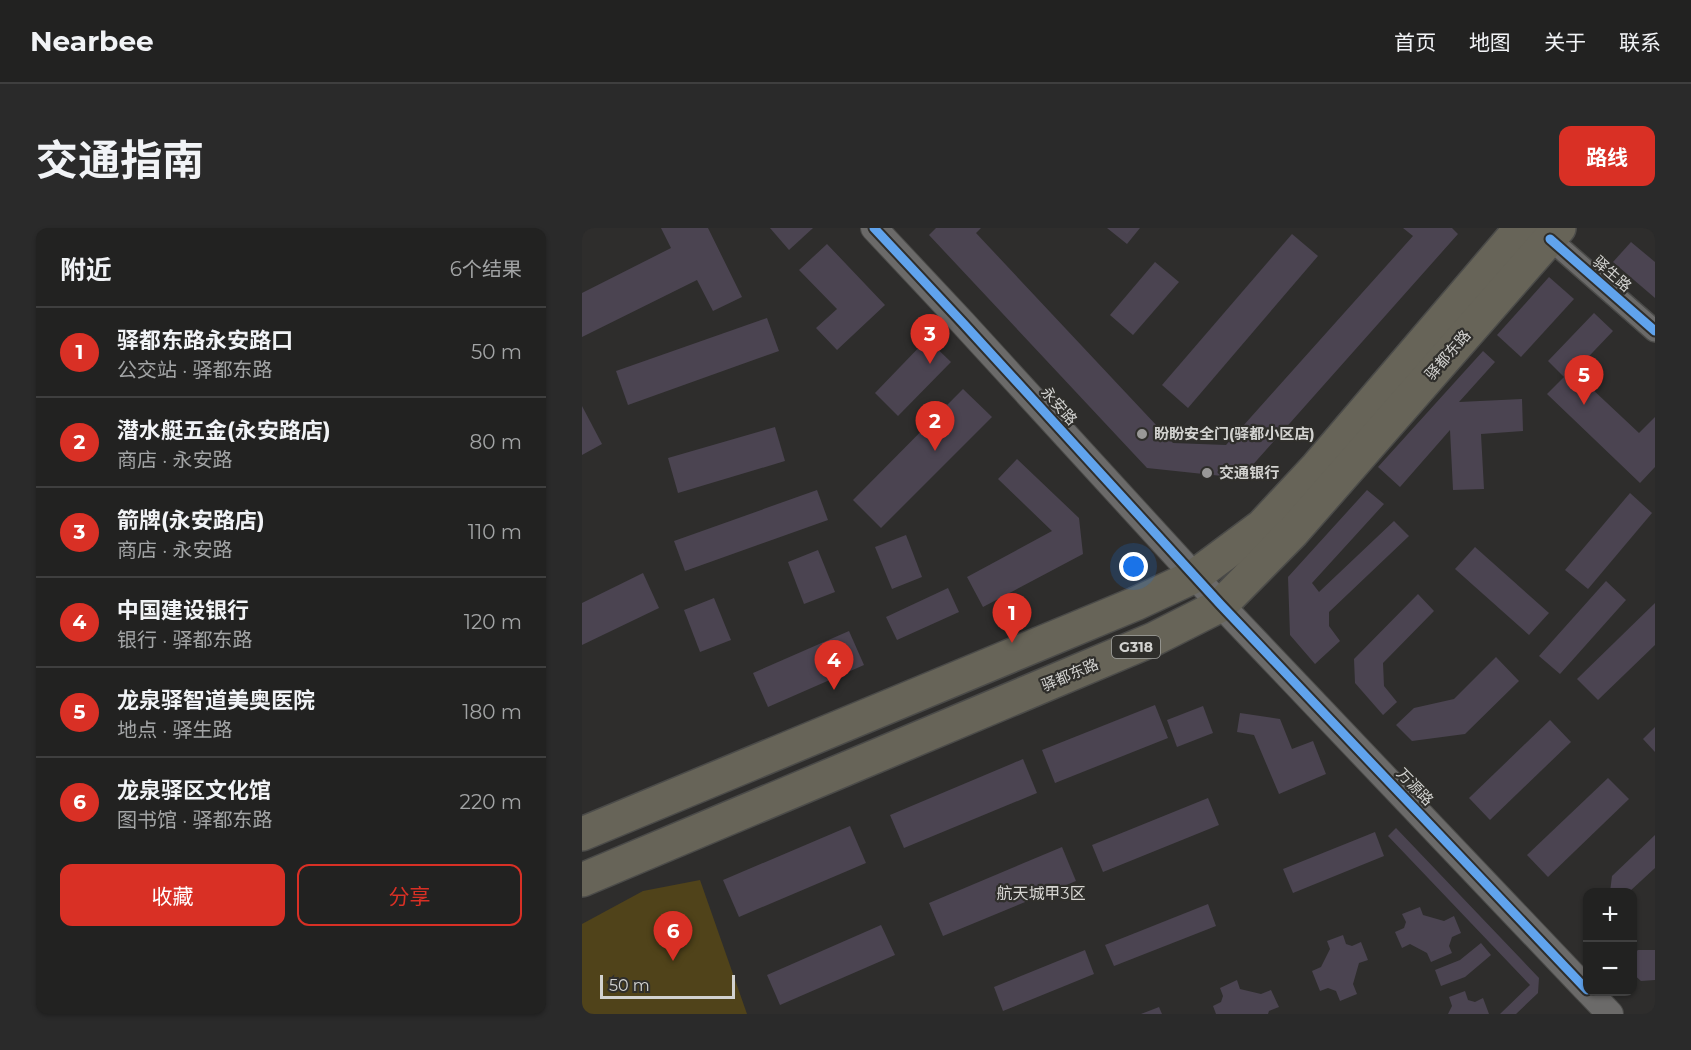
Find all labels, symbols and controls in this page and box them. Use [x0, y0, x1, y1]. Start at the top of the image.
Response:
text: Nearbee [30, 24, 154, 58]
text: 首页 [1394, 30, 1436, 55]
text: 地图 [1469, 30, 1511, 55]
text: 关于 [1544, 30, 1586, 55]
text: 联系 [1619, 30, 1661, 55]
button: 路线 [1559, 126, 1655, 186]
text: 交通指南 [36, 134, 204, 186]
street label: 驿生路 [1589, 252, 1636, 296]
text: 附近 [60, 254, 112, 286]
text: 6个结果 [450, 257, 522, 281]
pin: 3 [910, 314, 950, 364]
street label: 驿都东路 [1421, 326, 1474, 384]
text: 驿都东路永安路口 [117, 327, 293, 354]
text: 1 [76, 340, 83, 364]
text: 50 m [471, 340, 522, 364]
pin: 5 [1564, 356, 1604, 405]
text: 公交站 · 驿都东路 [117, 358, 273, 382]
street label: 永安路 [1037, 383, 1081, 429]
pin: 2 [916, 402, 954, 451]
text: 潜水艇五金(永安路店) [117, 417, 331, 444]
place label: 盼盼安全门(驿都小区店) [1154, 424, 1315, 443]
marker: 盼盼安全门(驿都小区店) [1135, 427, 1149, 441]
text: 2 [74, 430, 85, 454]
text: 80 m [470, 430, 522, 454]
text: 商店 · 永安路 [117, 448, 233, 472]
place label: 交通银行 [1219, 463, 1279, 482]
marker: 交通银行 [1200, 466, 1214, 480]
text: 箭牌(永安路店) [117, 507, 265, 534]
text: 3 [74, 520, 85, 544]
text: 110 m [468, 520, 522, 544]
text: 商店 · 永安路 [117, 538, 233, 562]
your location [1119, 552, 1148, 581]
pin: 1 [992, 594, 1032, 643]
text: 中国建设银行 [117, 597, 249, 624]
text: 4 [73, 610, 86, 634]
text: 120 m [464, 610, 522, 634]
text: 银行 · 驿都东路 [117, 628, 253, 652]
road number: G318 [1112, 636, 1160, 658]
pin: 4 [814, 640, 854, 690]
street label: 驿都东路 [1038, 654, 1101, 695]
text: 龙泉驿智道美奥医院 [117, 687, 315, 714]
text: 5 [74, 700, 85, 724]
text: 180 m [462, 700, 522, 724]
text: 地点 · 驿生路 [117, 718, 233, 742]
street label: 万源路 [1393, 764, 1438, 809]
text: 龙泉驿区文化馆 [117, 777, 271, 804]
text: 6 [73, 790, 86, 814]
text: 220 m [460, 790, 522, 814]
text: 图书馆 · 驿都东路 [117, 808, 273, 832]
button: 收藏 [60, 864, 285, 926]
button: 分享 [297, 864, 522, 926]
district label: 航天城甲3区 [996, 884, 1086, 903]
map controls [1583, 888, 1637, 996]
button: + [1583, 888, 1637, 942]
pin: 6 [654, 912, 692, 961]
button: − [1583, 942, 1637, 996]
scale bar [600, 972, 735, 1000]
text: 50 m [609, 976, 650, 995]

